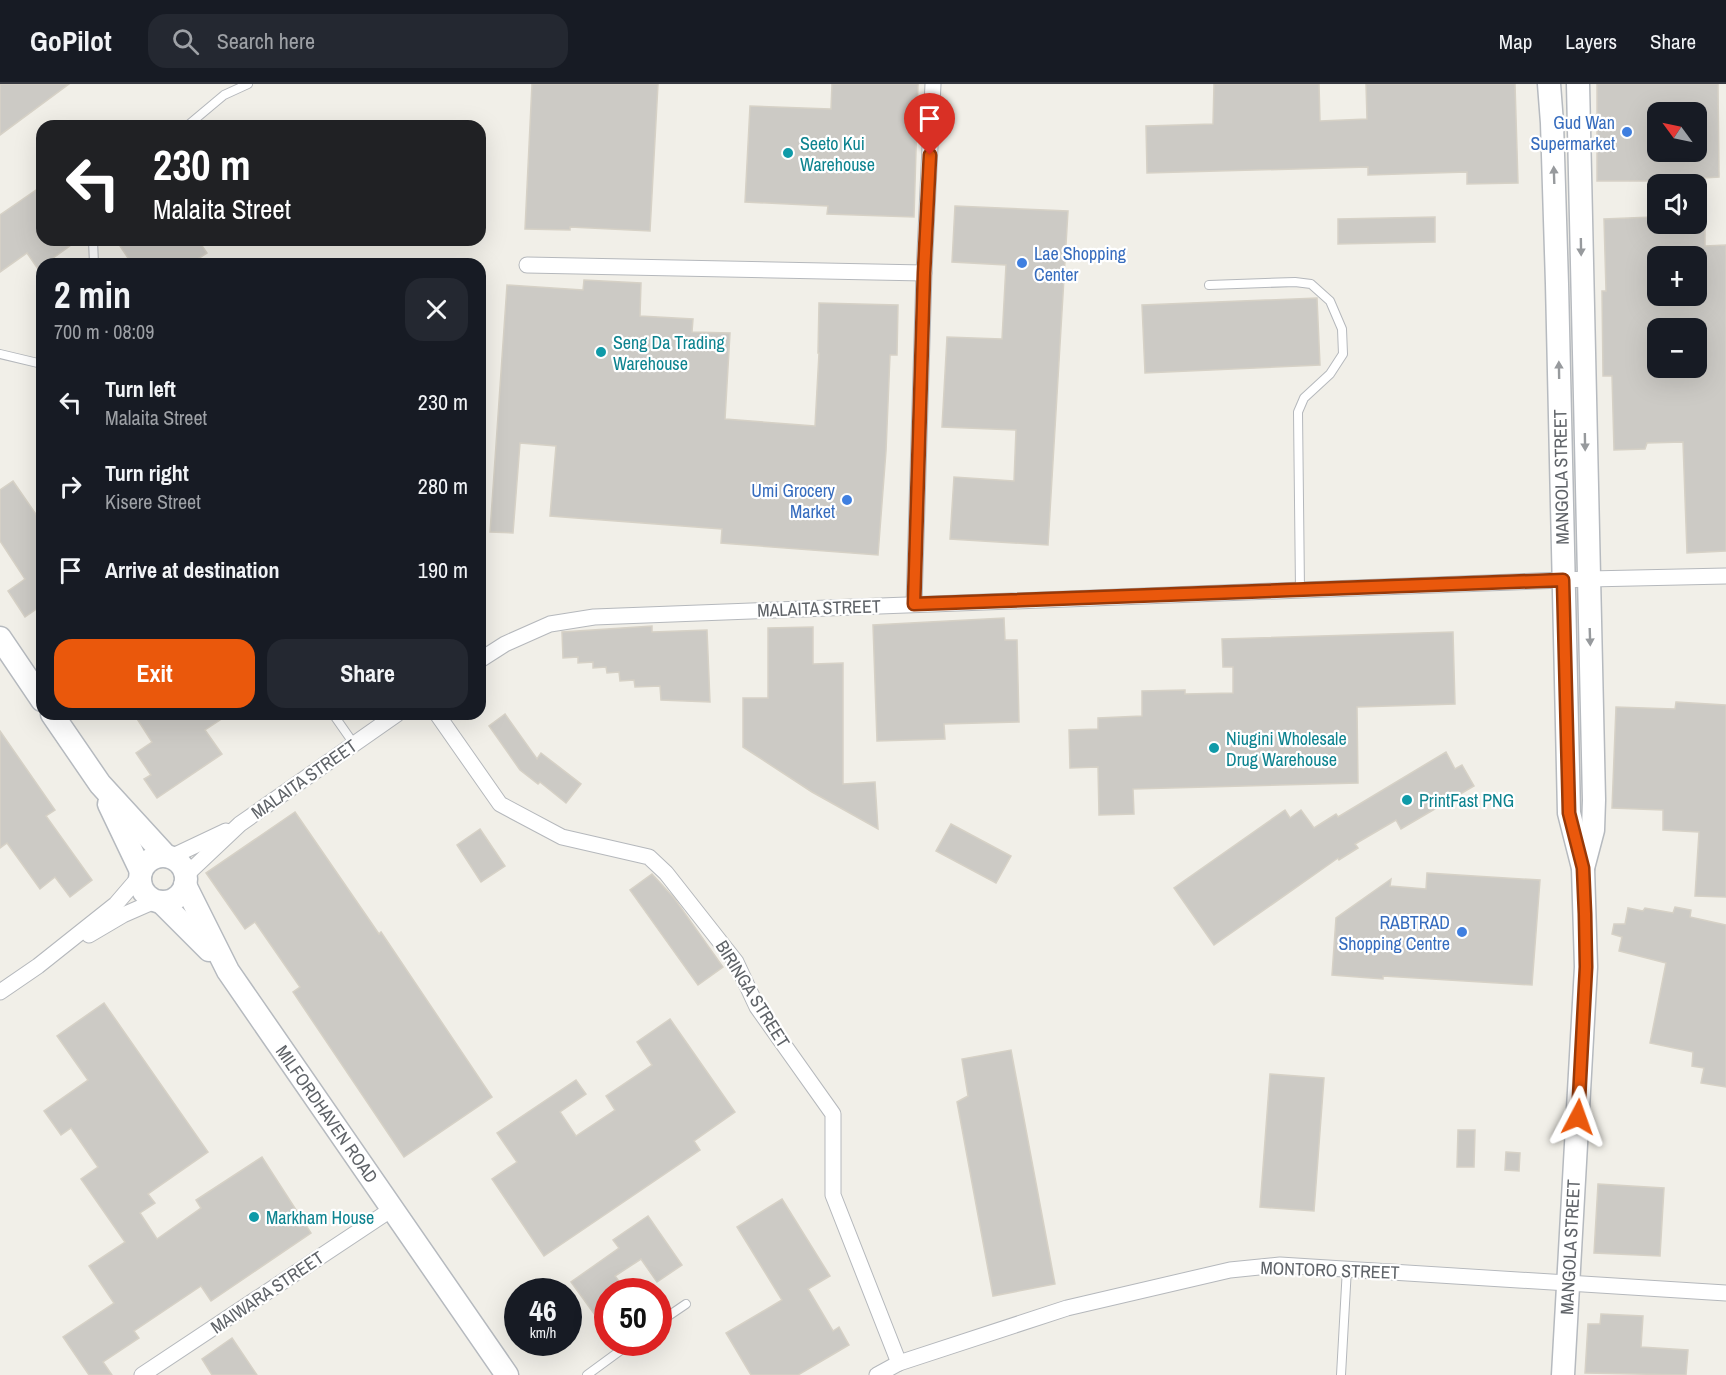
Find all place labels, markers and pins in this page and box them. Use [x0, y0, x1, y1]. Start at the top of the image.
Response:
pin [904, 93, 955, 155]
place label: Gud Wan Supermarket [1531, 110, 1615, 156]
marker: Gud Wan Supermarket [1620, 125, 1634, 139]
place label: Seeto Kui Warehouse [800, 131, 875, 177]
marker: Seeto Kui Warehouse [781, 146, 795, 160]
place label: Lae Shopping Center [1034, 241, 1127, 287]
marker: Lae Shopping Center [1015, 256, 1029, 270]
place label: Seng Da Trading Warehouse [613, 330, 725, 376]
marker: Seng Da Trading Warehouse [594, 345, 608, 359]
place label: Umi Grocery Market [751, 478, 836, 524]
marker: Umi Grocery Market [840, 493, 854, 507]
place label: Niugini Wholesale Drug Warehouse [1226, 726, 1347, 772]
marker: Niugini Wholesale Drug Warehouse [1207, 741, 1221, 755]
place label: PrintFast PNG [1419, 788, 1514, 813]
marker: PrintFast PNG [1400, 793, 1414, 807]
place label: RABTRAD Shopping Centre [1338, 910, 1450, 956]
marker: RABTRAD Shopping Centre [1455, 925, 1469, 939]
place label: Markham House [266, 1205, 374, 1230]
marker: Markham House [247, 1210, 261, 1224]

